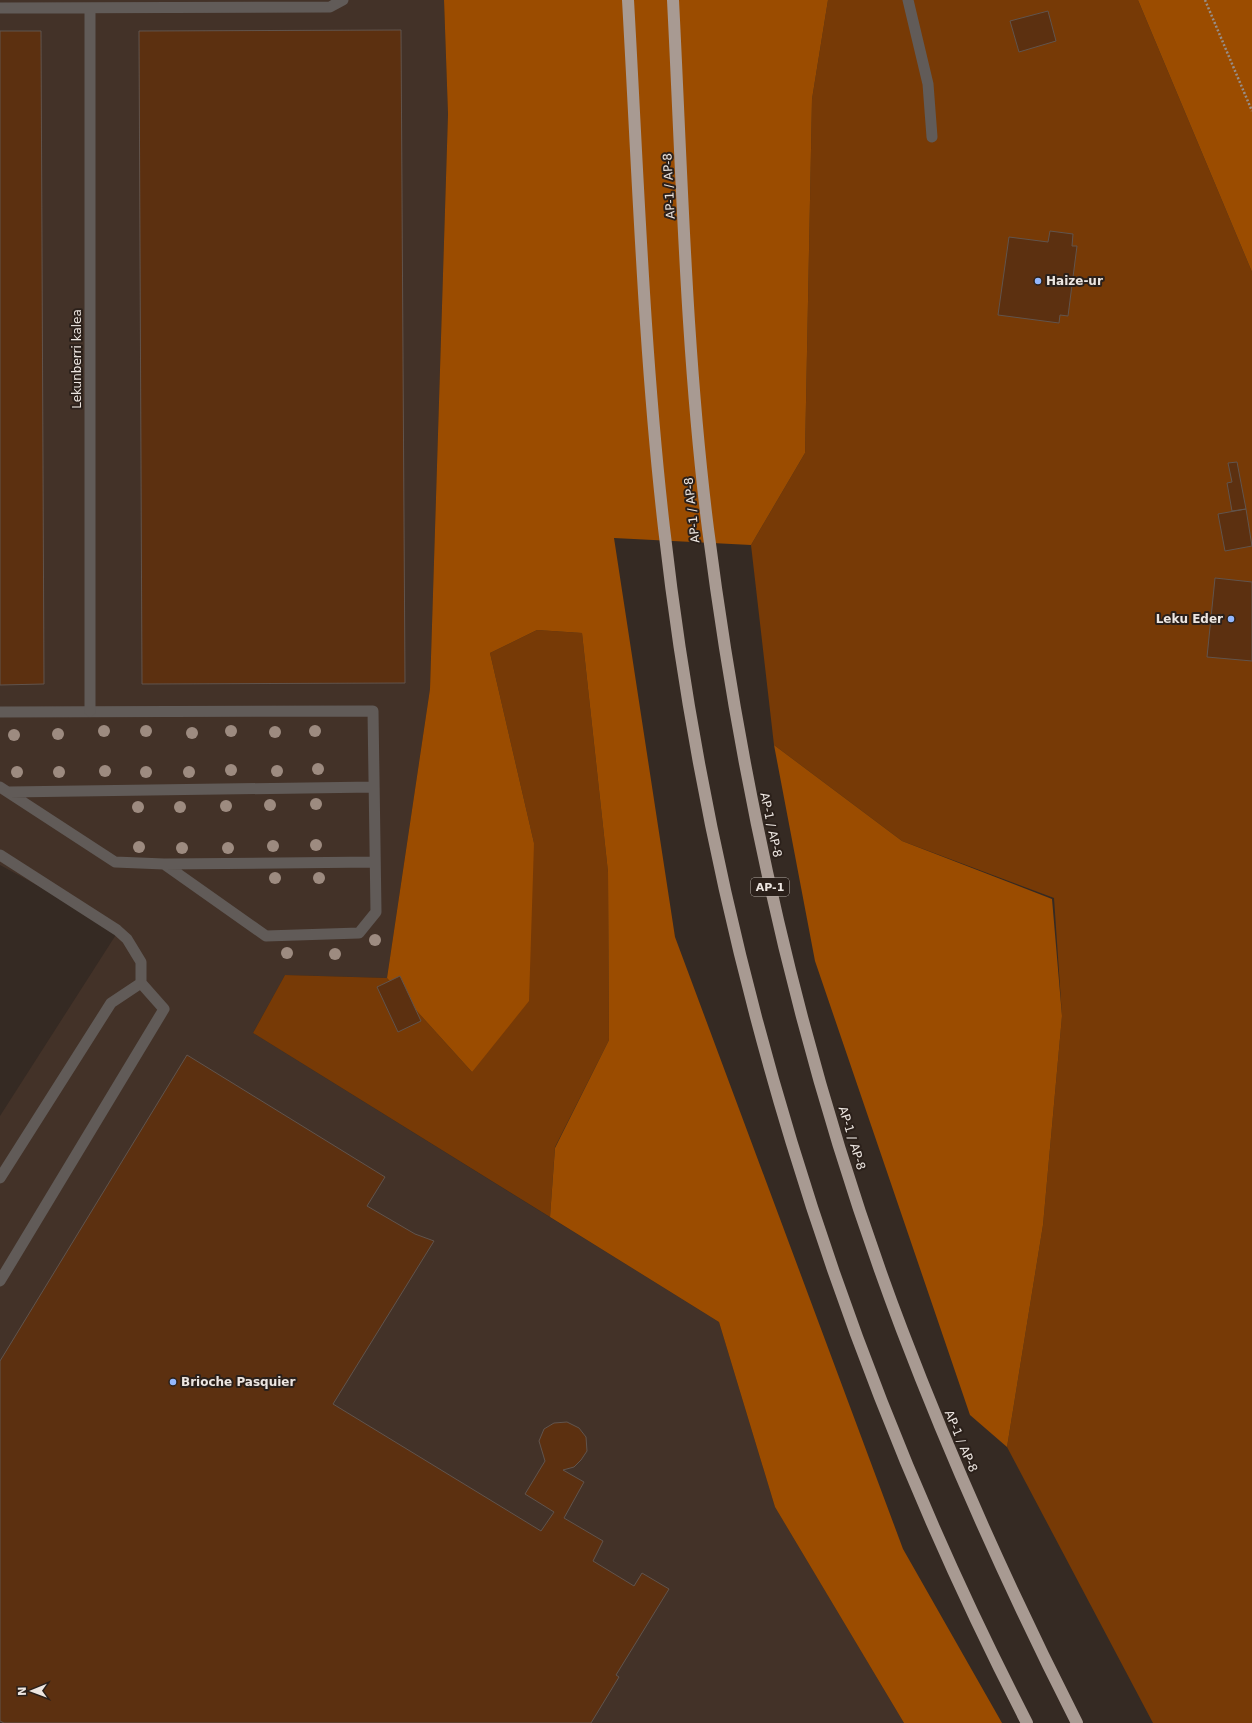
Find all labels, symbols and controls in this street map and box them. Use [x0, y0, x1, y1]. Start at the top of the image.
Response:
street label: AP-1 / AP-8 [660, 153, 678, 219]
place label: Haize-ur [1046, 274, 1103, 288]
marker: Haize-ur [1033, 276, 1043, 286]
street label: Lekunberri kalea [70, 309, 84, 409]
street label: AP-1 / AP-8 [682, 476, 702, 544]
place label: Leku Eder [1156, 612, 1223, 626]
marker: Leku Eder [1226, 614, 1236, 624]
street label: AP-1 / AP-8 [757, 791, 785, 859]
road number: AP-1 [751, 878, 789, 896]
street label: AP-1 / AP-8 [836, 1104, 868, 1172]
place label: Brioche Pasquier [181, 1375, 295, 1389]
marker: Brioche Pasquier [168, 1377, 178, 1387]
street label: AP-1 / AP-8 [942, 1408, 980, 1474]
north arrow [12, 1671, 52, 1711]
text: N [16, 1686, 29, 1696]

